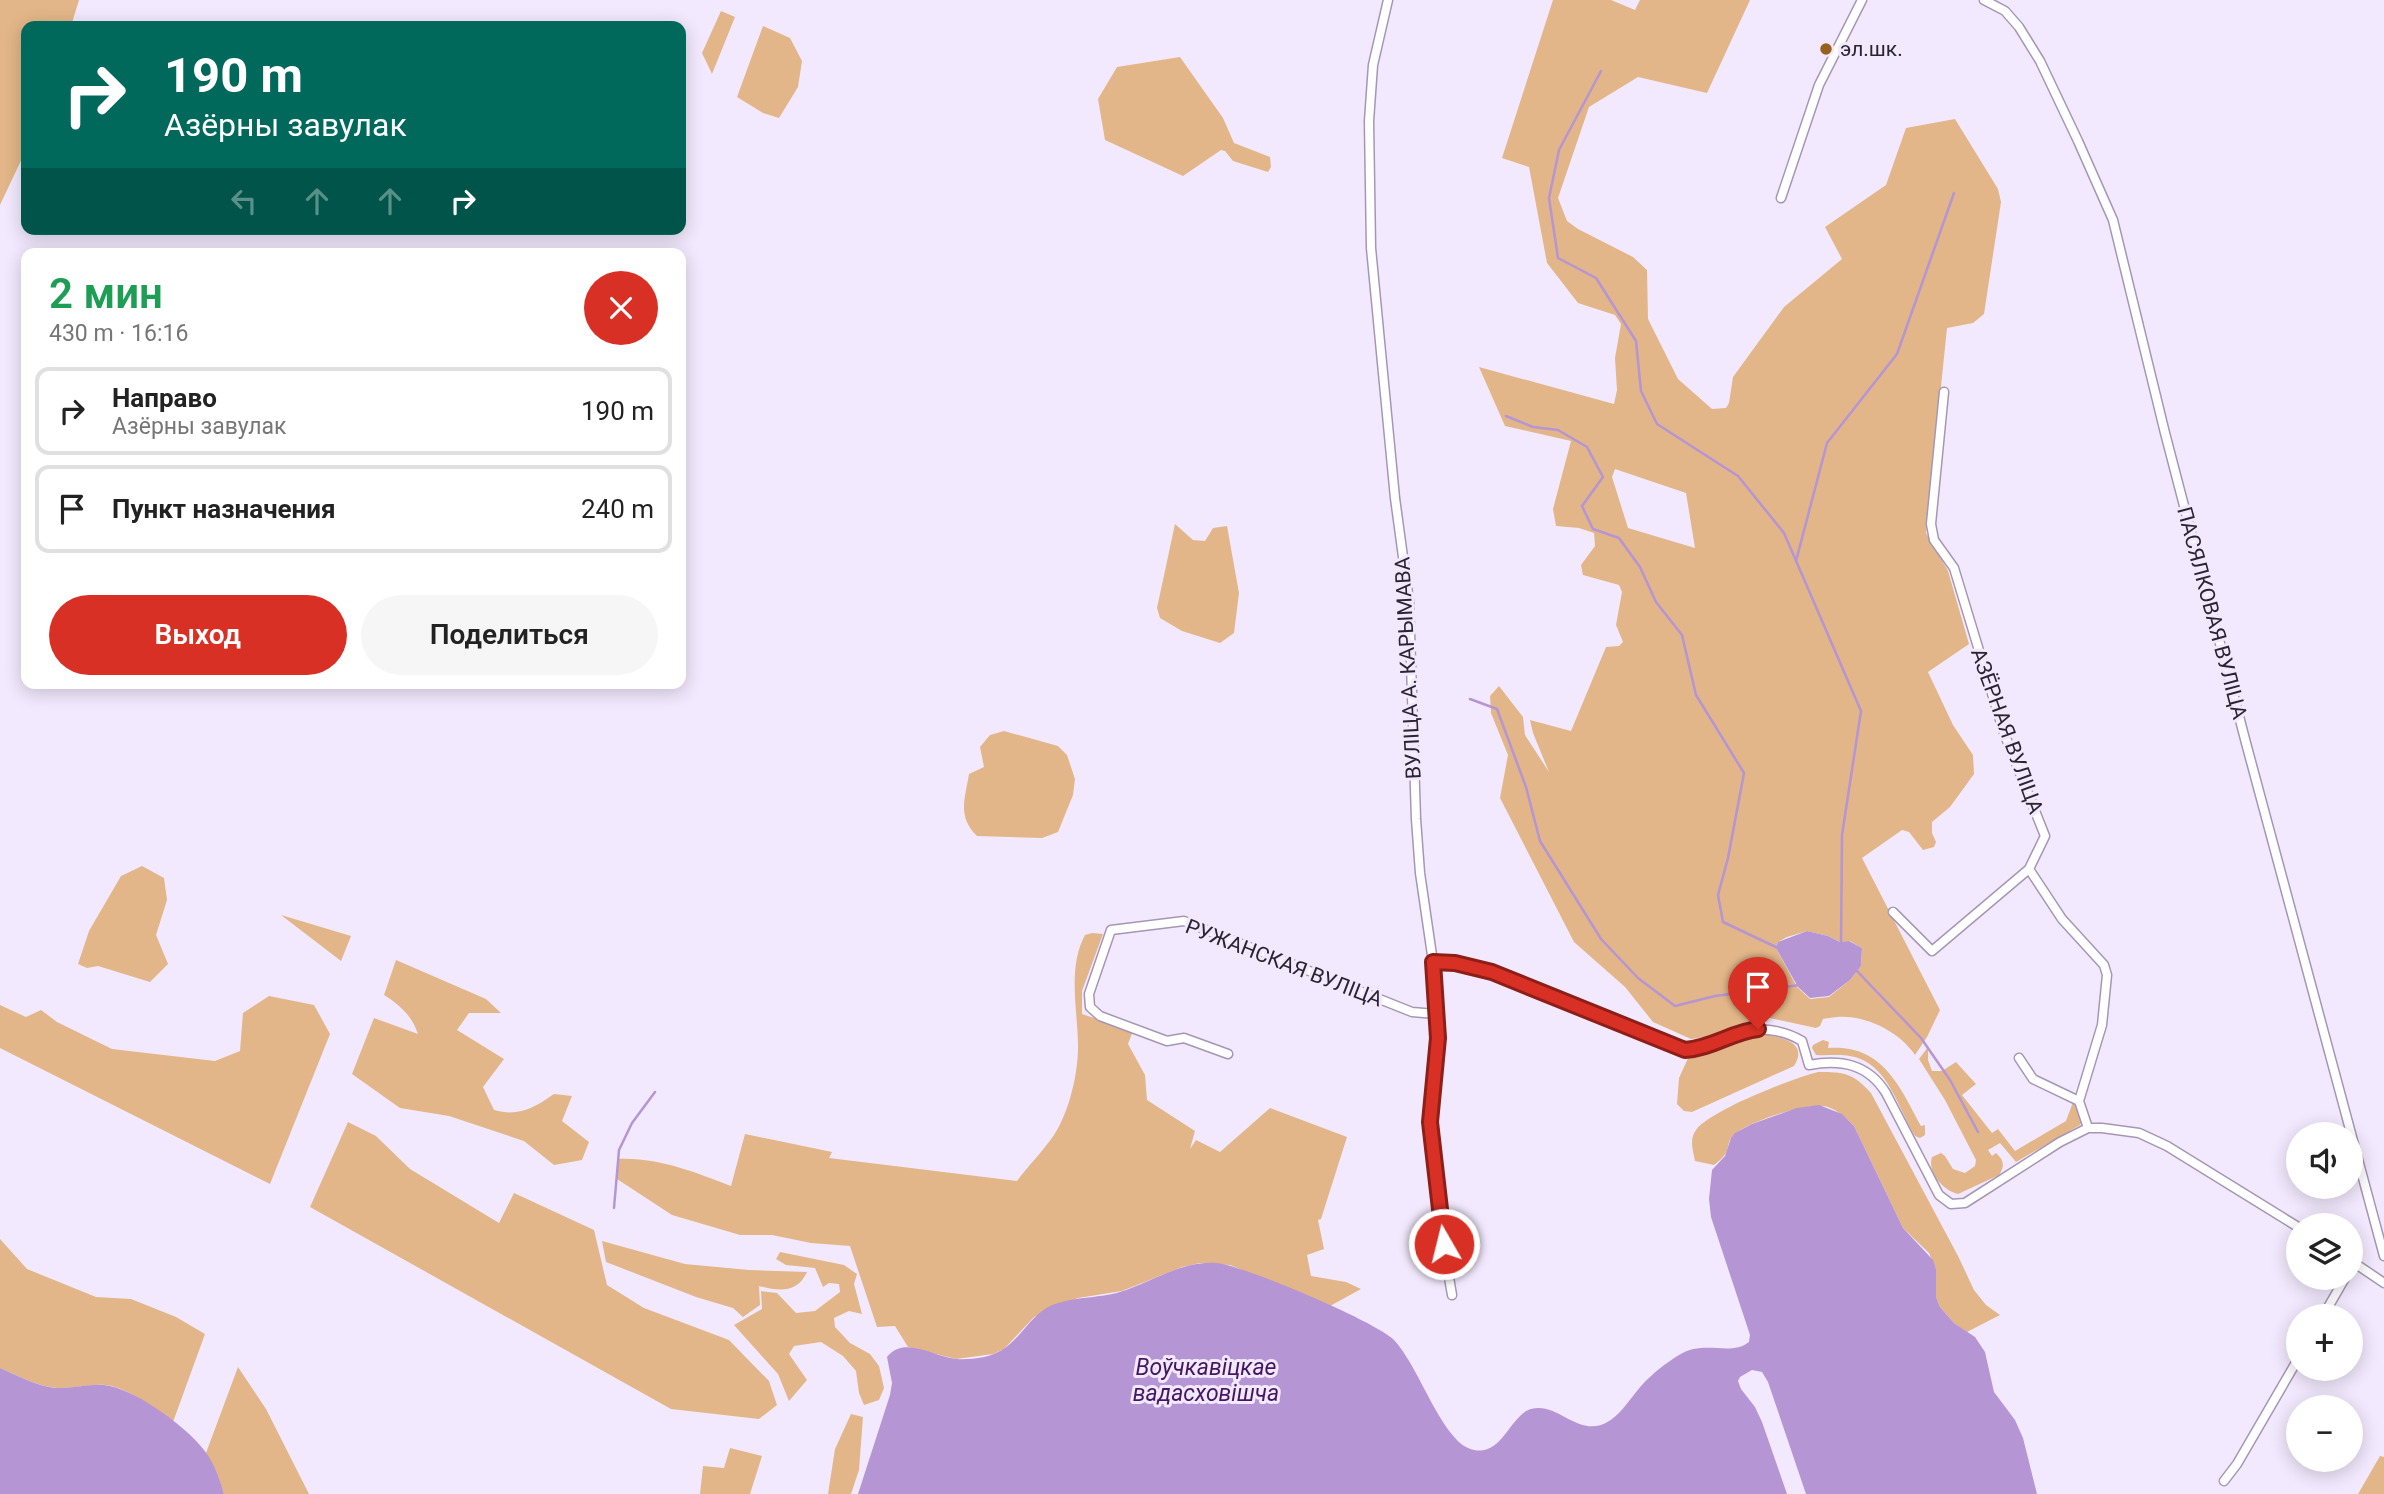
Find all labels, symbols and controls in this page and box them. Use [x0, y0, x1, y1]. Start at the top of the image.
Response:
place label: эл.шк. [1840, 37, 1903, 61]
marker: эл.шк. [1818, 41, 1834, 57]
text: 190 m [164, 47, 303, 104]
icon: right [49, 49, 140, 140]
text: Азёрны завулак [164, 106, 407, 144]
icon: left [225, 182, 263, 220]
icon: ahead [298, 182, 336, 220]
icon: ahead [371, 182, 409, 220]
icon: right [444, 182, 482, 220]
text: 2 мин [49, 269, 163, 318]
button: close [584, 271, 658, 345]
text: 430 m · 16:16 [49, 320, 188, 347]
text: Направо [112, 383, 217, 413]
icon: right [53, 392, 91, 430]
text: 190 m [581, 396, 654, 426]
text: Азёрны завулак [112, 413, 287, 440]
icon: arrive [53, 490, 91, 528]
text: Пункт назначения [112, 494, 336, 524]
text: 240 m [581, 494, 654, 524]
street label: ПАСЯЛКОВАЯ ВУЛІЦА [2172, 504, 2252, 722]
street label: ВУЛІЦА А. КАРЫМАВА [1390, 556, 1426, 780]
button: Выход [49, 595, 347, 675]
button: Поделиться [361, 595, 658, 675]
street label: АЗЁРНАЯ ВУЛІЦА [1966, 645, 2048, 817]
street label: РУЖАНСКАЯ ВУЛІЦА [1182, 914, 1386, 1012]
pin [1728, 957, 1788, 1029]
icon: arrive [1739, 968, 1777, 1006]
map controls [2286, 1122, 2363, 1472]
button: sound [2286, 1122, 2363, 1199]
position arrow [1407, 1207, 1481, 1281]
button: layers [2286, 1213, 2363, 1290]
button: + [2286, 1304, 2363, 1381]
water label: Воўчкавіцкае вадасховішча [1133, 1354, 1279, 1407]
button: − [2286, 1395, 2363, 1472]

